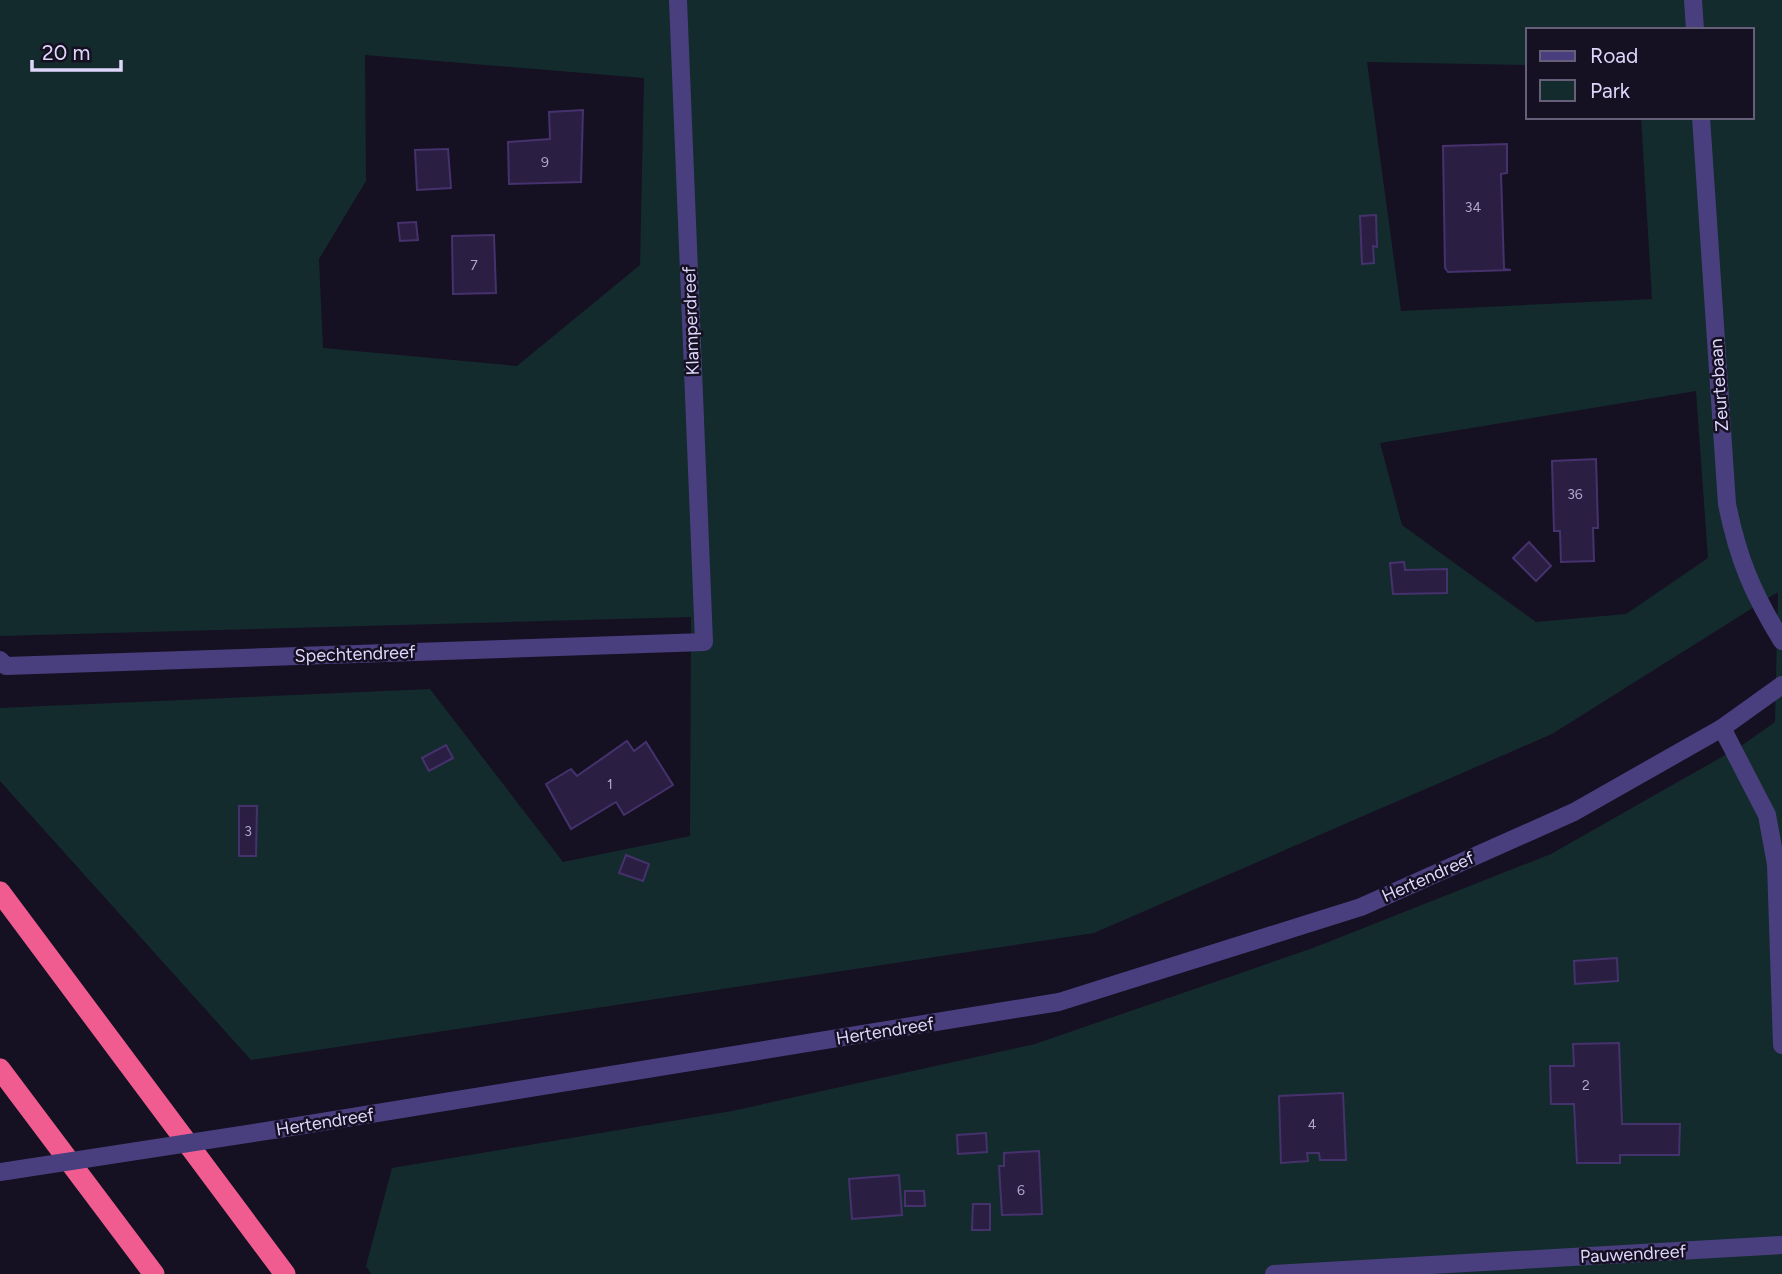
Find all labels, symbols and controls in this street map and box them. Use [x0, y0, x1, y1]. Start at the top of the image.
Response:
scale bar [32, 28, 121, 72]
legend [1526, 28, 1754, 119]
text: 20 m [42, 40, 90, 65]
text: Road [1590, 43, 1638, 68]
text: Park [1590, 78, 1631, 103]
house number: 9 [541, 154, 549, 171]
house number: 34 [1465, 199, 1481, 216]
house number: 7 [470, 257, 478, 274]
street label: Klamperdreef [678, 266, 704, 376]
street label: Zeurtebaan [1705, 338, 1733, 432]
house number: 36 [1567, 486, 1583, 503]
street label: Spechtendreef [294, 641, 416, 667]
house number: 1 [607, 776, 613, 793]
house number: 3 [244, 823, 252, 840]
street label: Hertendreef [1378, 847, 1478, 907]
street label: Hertendreef [834, 1012, 936, 1050]
house number: 2 [1582, 1077, 1590, 1094]
street label: Hertendreef [274, 1103, 376, 1141]
house number: 4 [1308, 1116, 1317, 1133]
house number: 6 [1017, 1182, 1025, 1199]
street label: Pauwendreef [1579, 1240, 1687, 1268]

